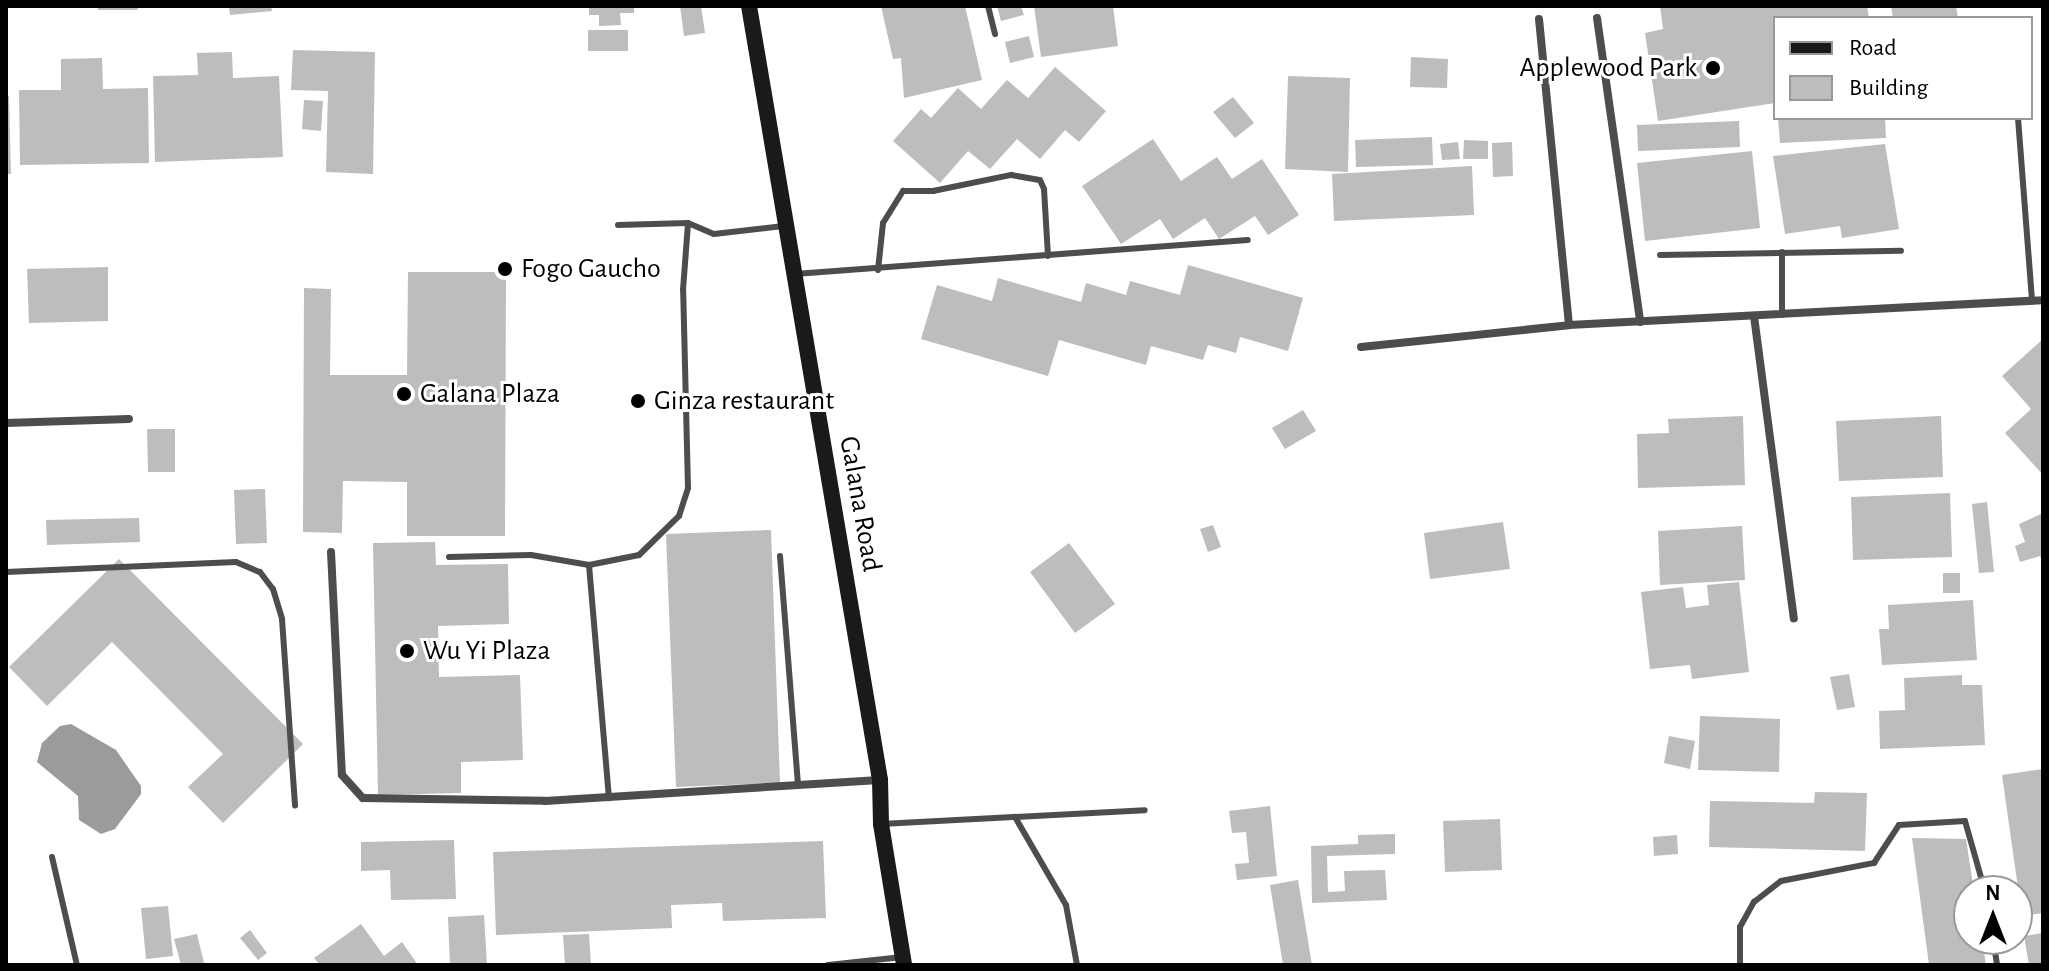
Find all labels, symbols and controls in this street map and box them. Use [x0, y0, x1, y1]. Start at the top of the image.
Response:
legend [1773, 16, 2033, 120]
text: Road [1849, 36, 1897, 60]
place label: Applewood Park [1520, 51, 1697, 85]
marker: Applewood Park [1704, 59, 1722, 77]
text: Building [1849, 76, 1928, 100]
place label: Fogo Gaucho [521, 252, 661, 286]
marker: Fogo Gaucho [496, 260, 514, 278]
place label: Galana Plaza [420, 377, 560, 411]
place label: Ginza restaurant [654, 384, 834, 418]
marker: Galana Plaza [395, 385, 413, 403]
marker: Ginza restaurant [629, 392, 647, 410]
street label: Galana Road [832, 434, 888, 574]
place label: Wu Yi Plaza [423, 634, 550, 668]
marker: Wu Yi Plaza [398, 642, 416, 660]
north arrow [1953, 875, 2033, 955]
text: N [1985, 882, 2001, 904]

